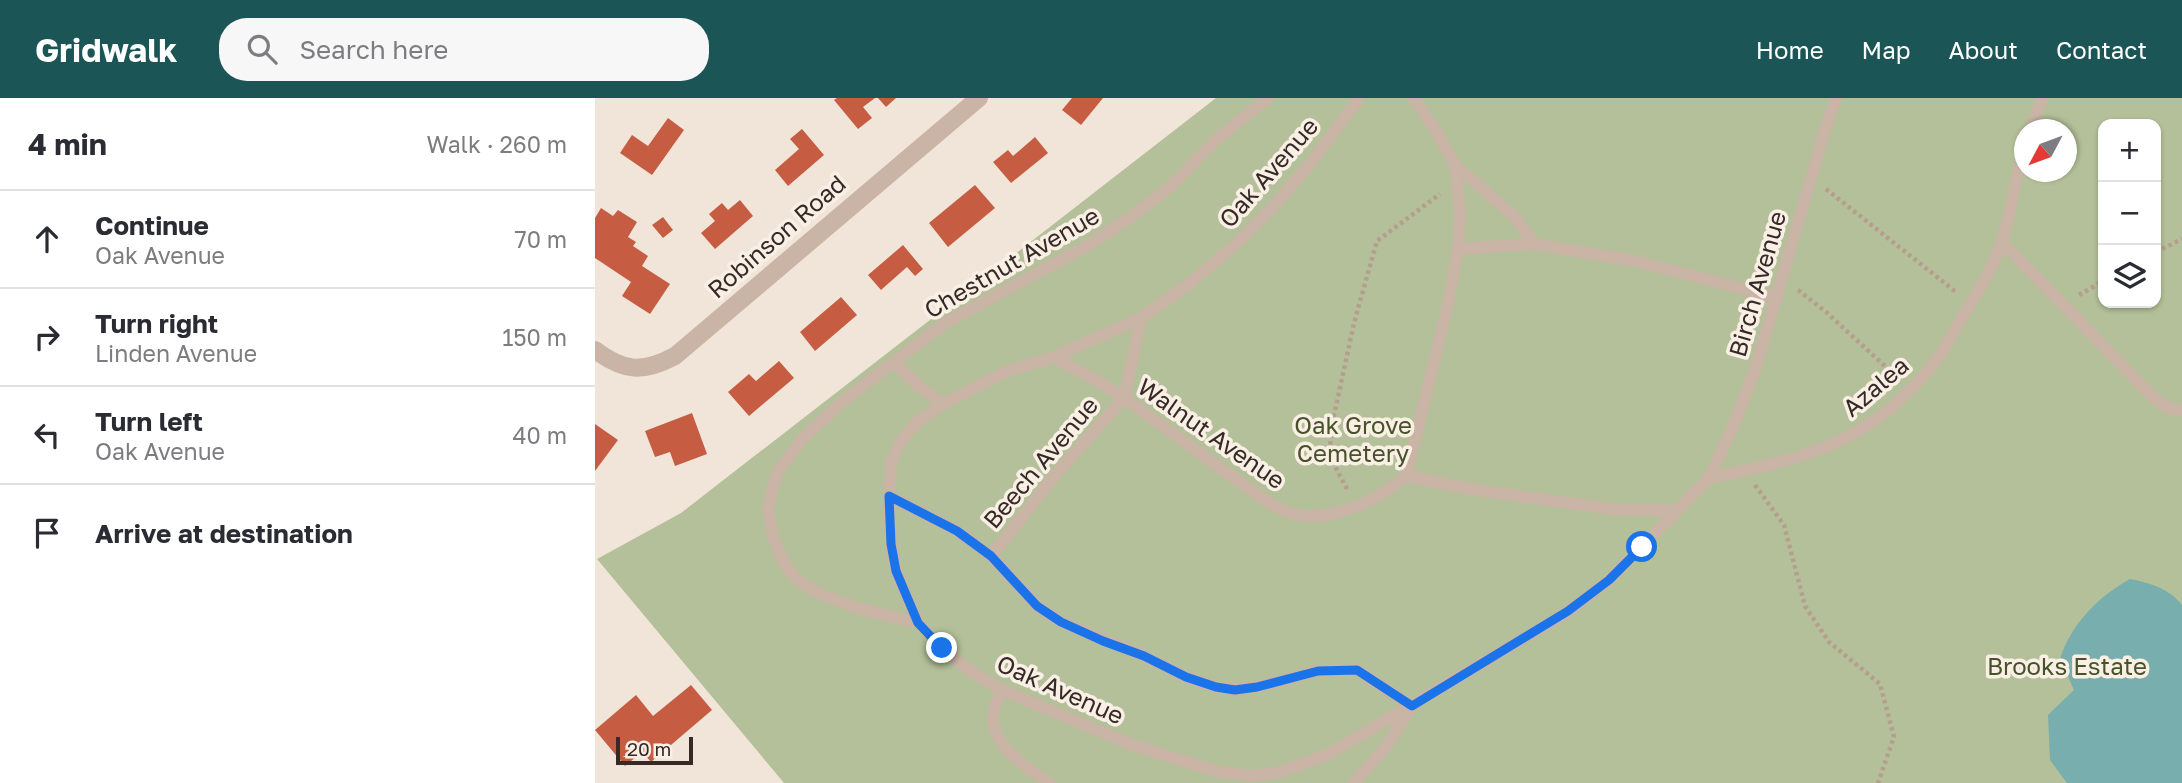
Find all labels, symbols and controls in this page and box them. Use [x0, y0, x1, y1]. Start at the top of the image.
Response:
search box [219, 18, 709, 81]
text: Gridwalk [35, 30, 177, 69]
icon: search [243, 30, 281, 68]
text: Search here [299, 34, 448, 65]
text: Home [1756, 35, 1824, 64]
text: Map [1862, 35, 1911, 64]
text: About [1949, 35, 2018, 64]
text: Contact [2056, 35, 2147, 64]
street label: Oak Avenue [1212, 111, 1323, 233]
north arrow [2014, 119, 2077, 182]
map controls [2098, 119, 2161, 308]
button: + [2098, 119, 2161, 182]
text: 4 min [28, 126, 107, 162]
text: Walk · 260 m [426, 130, 567, 158]
street label: Robinson Road [701, 168, 851, 304]
button: − [2098, 182, 2161, 245]
street label: Chestnut Avenue [919, 200, 1104, 323]
street label: Birch Avenue [1722, 207, 1791, 360]
text: Continue [95, 210, 209, 241]
icon: ahead [28, 220, 66, 258]
text: 70 m [514, 225, 567, 253]
text: Oak Avenue [95, 241, 225, 269]
button: layers [2098, 245, 2161, 308]
text: Turn right [95, 308, 218, 339]
icon: right [28, 318, 66, 356]
text: 150 m [502, 323, 567, 351]
text: Linden Avenue [95, 339, 257, 367]
street label: Azalea [1836, 350, 1914, 422]
street label: Walnut Avenue [1133, 371, 1291, 494]
street label: Beech Avenue [977, 390, 1103, 534]
text: Turn left [95, 406, 203, 437]
park label: Oak Grove Cemetery [1294, 410, 1412, 467]
icon: left [28, 416, 66, 454]
text: 40 m [513, 421, 567, 449]
text: Oak Avenue [95, 437, 225, 465]
icon: arrive [28, 514, 66, 552]
text: Arrive at destination [95, 518, 353, 549]
route start [1626, 531, 1657, 562]
route end [926, 632, 957, 663]
street label: Oak Avenue [993, 648, 1128, 729]
park label: Brooks Estate [1987, 651, 2147, 680]
scale bar [616, 734, 693, 766]
text: 20 m [627, 737, 671, 760]

